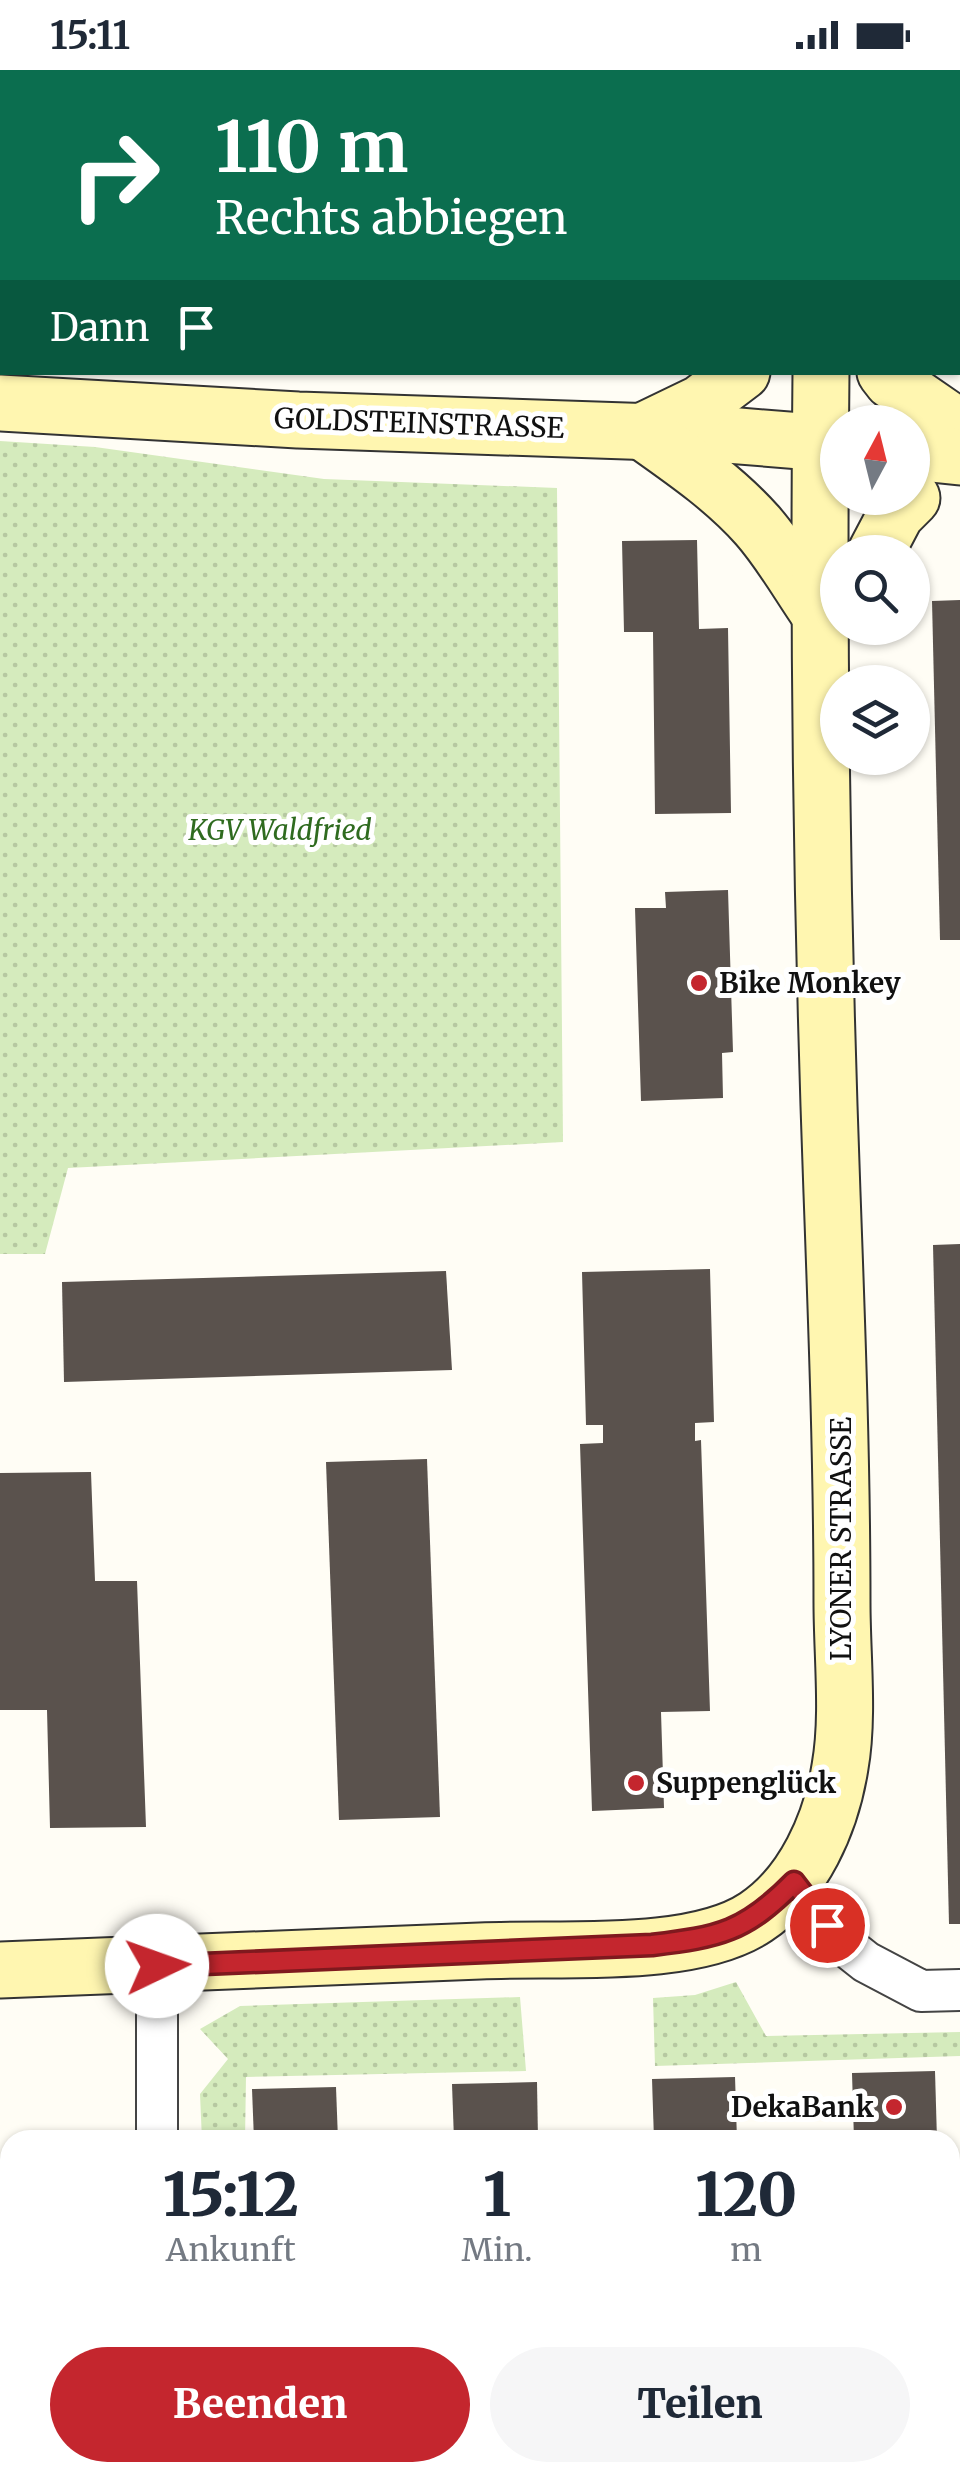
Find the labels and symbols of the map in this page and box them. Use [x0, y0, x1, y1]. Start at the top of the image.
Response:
street label: GOLDSTEINSTRASSE [273, 400, 565, 446]
north arrow [820, 405, 930, 515]
park label: KGV Waldfried [187, 812, 372, 848]
place label: Bike Monkey [719, 965, 901, 1001]
marker: Bike Monkey [688, 972, 710, 994]
street label: LYONER STRASSE [823, 1417, 859, 1661]
place label: Suppenglück [656, 1765, 837, 1801]
marker: Suppenglück [625, 1772, 647, 1794]
pin [785, 1883, 870, 1968]
position arrow [105, 1914, 209, 2018]
place label: DekaBank [731, 2089, 875, 2125]
marker: DekaBank [883, 2096, 905, 2118]

